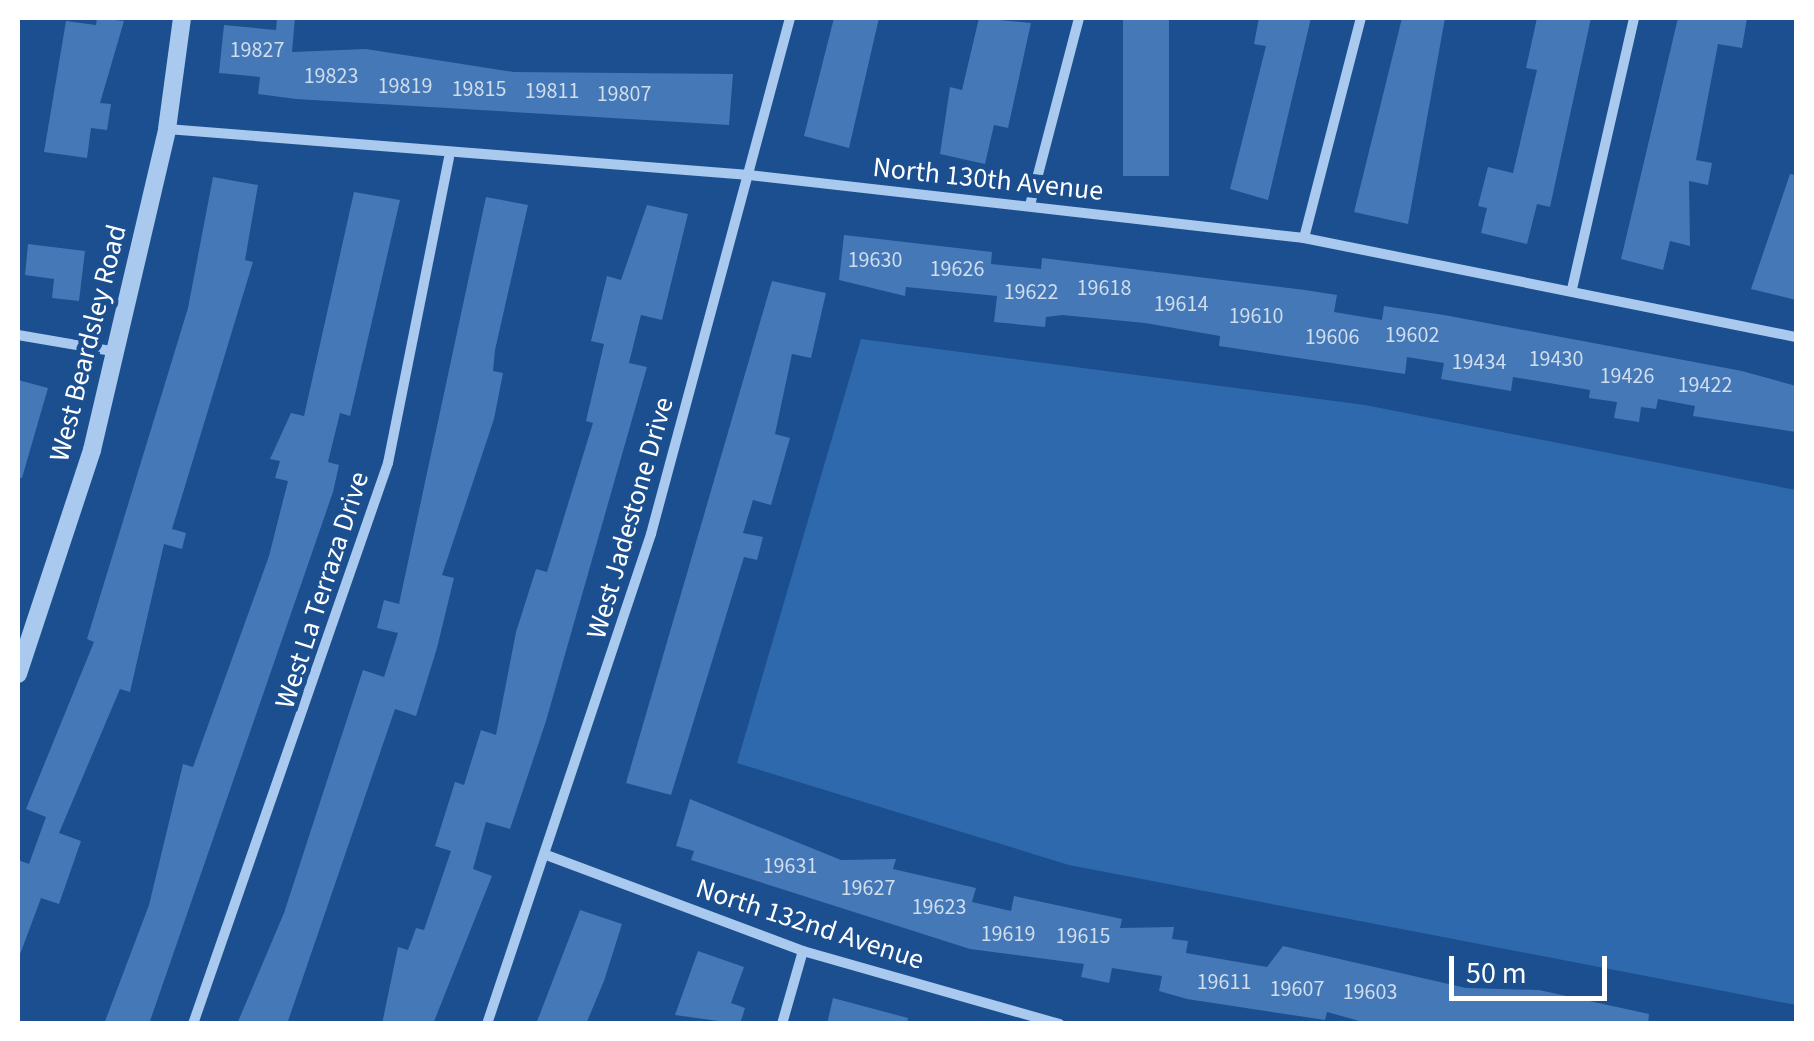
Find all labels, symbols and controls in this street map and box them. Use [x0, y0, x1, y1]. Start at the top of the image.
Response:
house number: 19827 [230, 38, 284, 64]
house number: 19823 [304, 64, 358, 90]
house number: 19819 [378, 74, 432, 100]
house number: 19815 [452, 77, 506, 103]
house number: 19811 [525, 79, 579, 105]
house number: 19807 [597, 82, 651, 108]
street label: North 130th Avenue [871, 150, 1105, 208]
street label: West Beardsley Road [42, 221, 134, 465]
house number: 19630 [848, 248, 902, 274]
house number: 19626 [930, 257, 984, 283]
house number: 19618 [1077, 276, 1131, 302]
house number: 19622 [1004, 280, 1058, 306]
house number: 19614 [1154, 292, 1208, 318]
house number: 19610 [1229, 304, 1283, 330]
house number: 19602 [1385, 323, 1439, 349]
house number: 19606 [1305, 325, 1359, 351]
house number: 19430 [1529, 347, 1583, 373]
house number: 19434 [1452, 350, 1506, 376]
house number: 19426 [1600, 364, 1654, 390]
house number: 19422 [1678, 373, 1732, 399]
street label: West Jadestone Drive [579, 393, 681, 643]
street label: West La Terraza Drive [268, 467, 376, 713]
house number: 19631 [763, 854, 817, 880]
street label: North 132nd Avenue [692, 871, 928, 977]
house number: 19627 [841, 876, 895, 902]
house number: 19623 [912, 895, 966, 921]
house number: 19619 [981, 922, 1035, 948]
house number: 19615 [1056, 924, 1110, 950]
scale bar [1454, 936, 1612, 998]
text: 50 m [1466, 952, 1527, 995]
house number: 19611 [1197, 970, 1251, 996]
house number: 19607 [1270, 977, 1324, 1003]
house number: 19603 [1343, 980, 1397, 1006]

